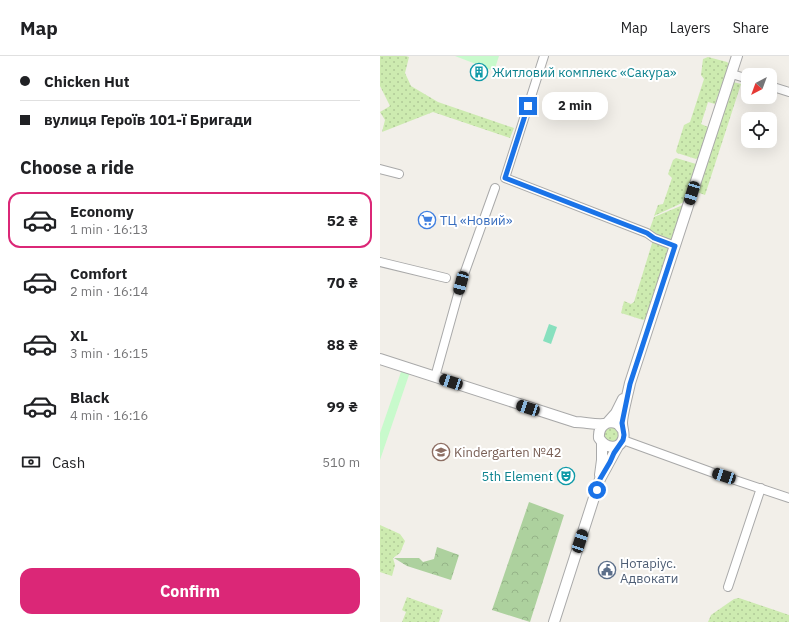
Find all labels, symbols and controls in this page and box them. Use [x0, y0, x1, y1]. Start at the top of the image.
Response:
text: Map [20, 16, 58, 40]
text: Map [621, 19, 648, 37]
text: Layers [670, 19, 711, 37]
text: Share [733, 19, 769, 37]
building icon: Житловий комплекс «Сакура» [469, 62, 489, 82]
place label: Житловий комплекс «Сакура» [492, 64, 677, 81]
north arrow [741, 68, 777, 104]
map controls [741, 68, 777, 148]
text: Chicken Hut [44, 72, 129, 91]
callout: 2 min [542, 92, 608, 120]
route end [519, 97, 537, 115]
text: 2 min [558, 97, 592, 114]
text: вулиця Героїв 101-ї Бригади [44, 110, 252, 129]
button: locate [741, 112, 777, 148]
text: Choose a ride [20, 156, 134, 179]
car [683, 180, 701, 206]
icon: car [22, 202, 58, 238]
text: Economy [70, 202, 134, 221]
supermarket icon: ТЦ «Новий» [417, 210, 437, 230]
text: 52 ₴ [327, 211, 358, 230]
place label: ТЦ «Новий» [440, 212, 513, 229]
text: 1 min · 16:13 [70, 221, 148, 238]
icon: car [22, 264, 58, 300]
text: Comfort [70, 264, 127, 283]
car [452, 270, 470, 296]
text: 70 ₴ [327, 273, 358, 292]
text: 2 min · 16:14 [70, 283, 148, 300]
icon: car [22, 326, 58, 362]
text: XL [70, 326, 88, 345]
text: 88 ₴ [327, 335, 358, 354]
text: 3 min · 16:15 [70, 345, 148, 362]
car [438, 373, 464, 391]
icon: car [22, 388, 58, 424]
text: Black [70, 388, 110, 407]
text: 99 ₴ [327, 397, 358, 416]
car [515, 399, 541, 417]
text: 4 min · 16:16 [70, 407, 148, 424]
school or university icon: Kindergarten №42 [431, 442, 451, 462]
place label: Kindergarten №42 [454, 444, 562, 461]
icon: cash [20, 451, 42, 473]
text: Cash [52, 453, 85, 472]
text: 510 m [322, 454, 360, 471]
theatre icon: 5th Element [556, 466, 576, 486]
car [711, 467, 737, 485]
place label: 5th Element [481, 468, 553, 485]
route start [588, 481, 606, 499]
car [571, 528, 589, 554]
place label: Нотаріус. Адвокати [620, 555, 678, 587]
public building icon: Нотаріус. Адвокати [597, 560, 617, 580]
button: Confirm [20, 568, 360, 614]

